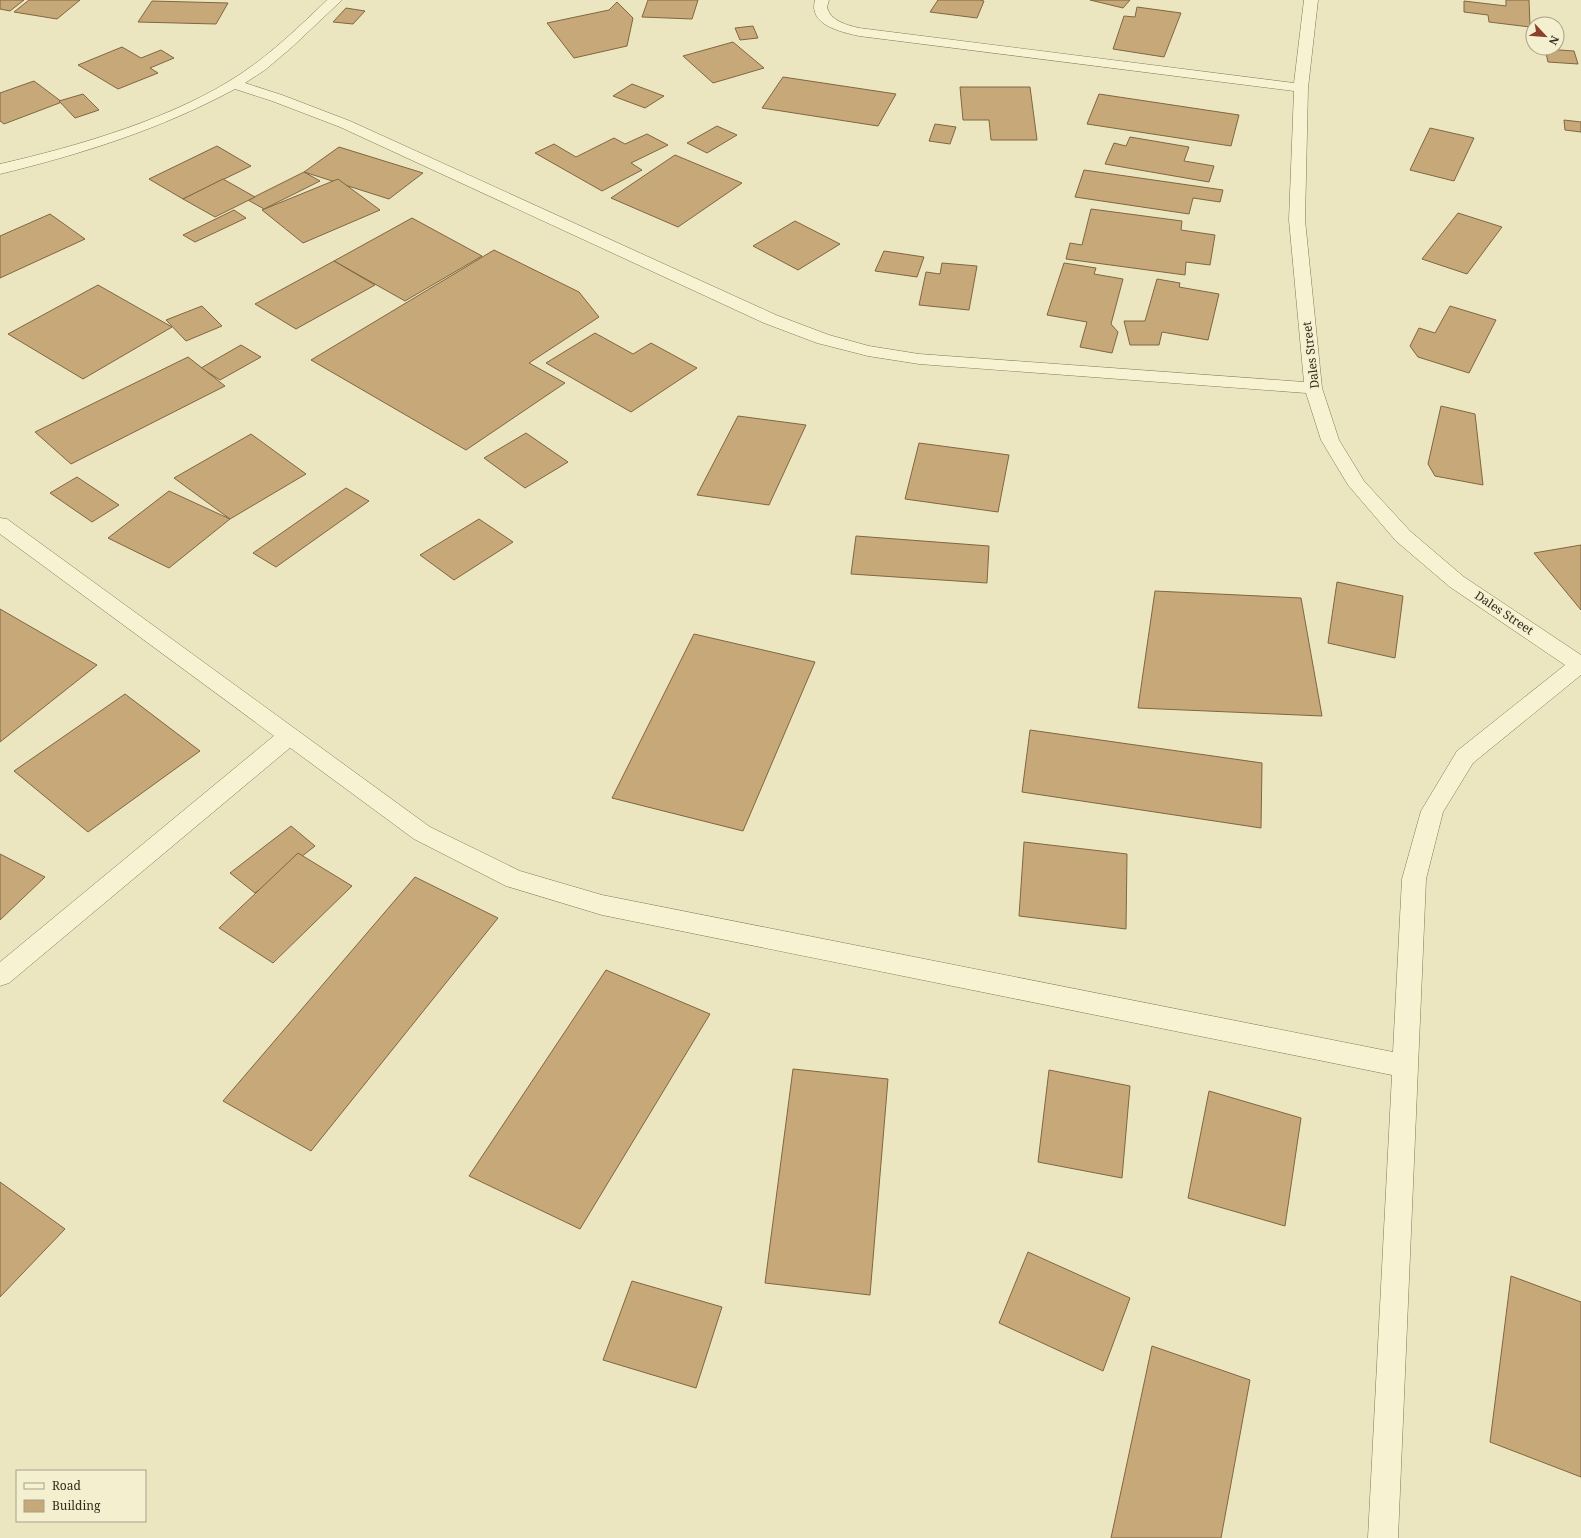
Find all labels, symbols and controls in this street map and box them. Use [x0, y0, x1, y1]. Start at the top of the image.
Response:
north arrow [1525, 16, 1565, 56]
text: N [1546, 33, 1563, 48]
street label: Dales Street [1298, 320, 1323, 390]
street label: Dales Street [1471, 587, 1537, 639]
legend [16, 1470, 146, 1522]
text: Road [52, 1477, 82, 1494]
text: Building [52, 1497, 101, 1514]

